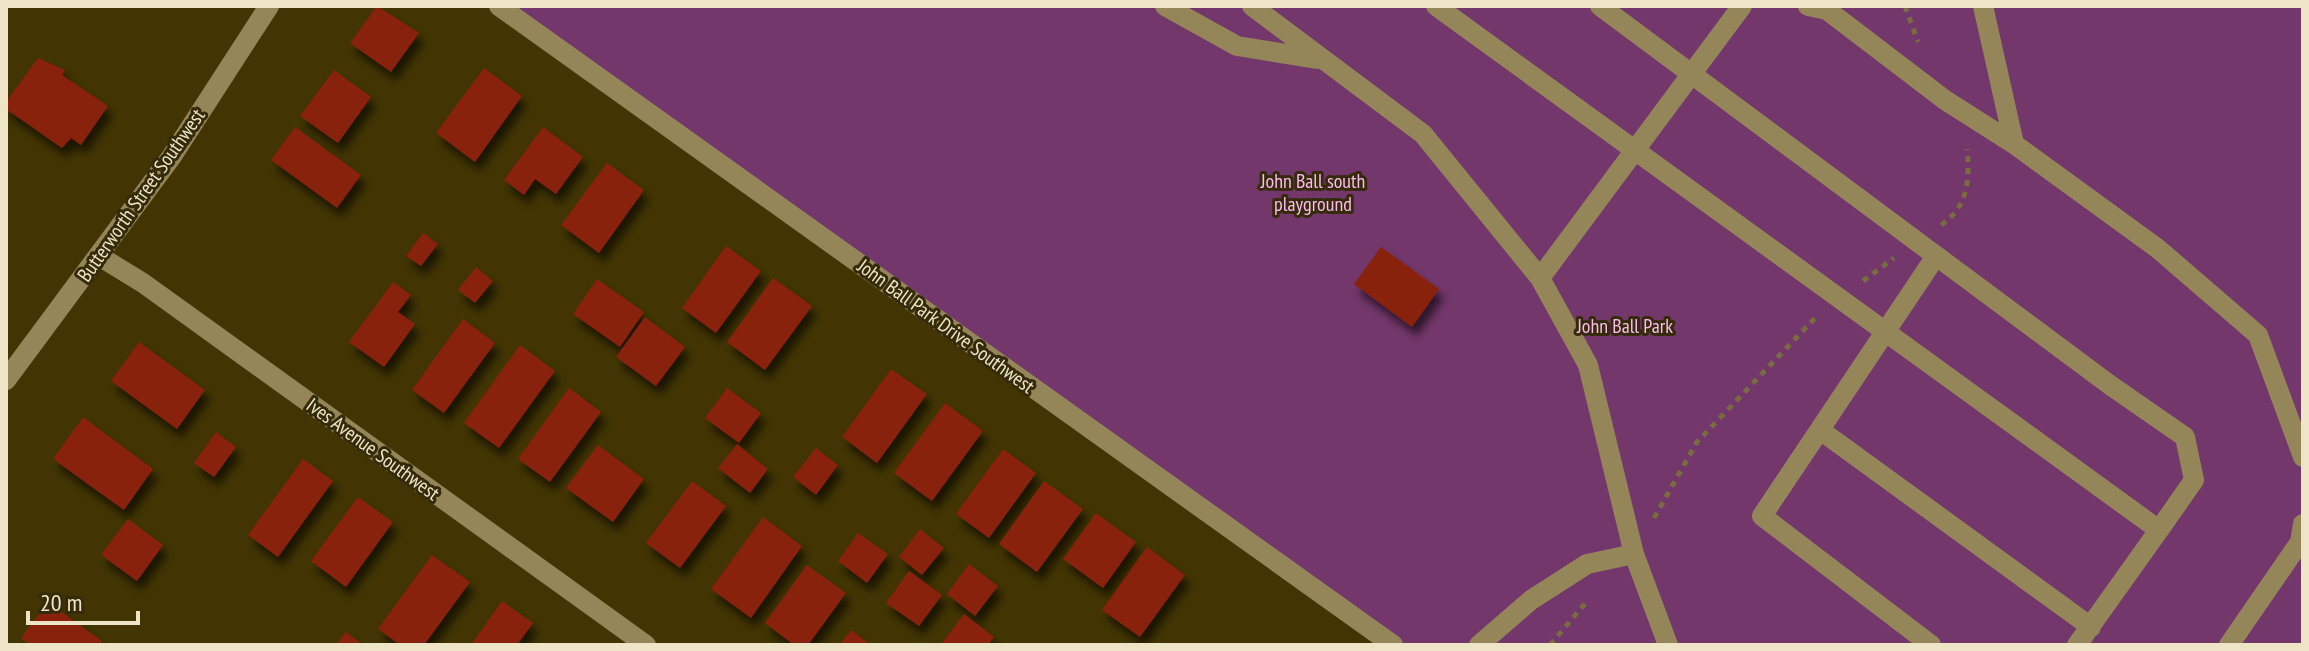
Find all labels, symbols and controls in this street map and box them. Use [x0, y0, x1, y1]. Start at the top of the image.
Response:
street label: Butterworth Street Southwest [71, 103, 211, 287]
park label: John Ball south playground [1260, 168, 1365, 217]
street label: John Ball Park Drive Southwest [852, 252, 1040, 399]
park label: John Ball Park [1576, 313, 1673, 339]
street label: Ives Avenue Southwest [301, 392, 445, 506]
scale bar [28, 575, 138, 625]
text: 20 m [40, 587, 82, 618]

